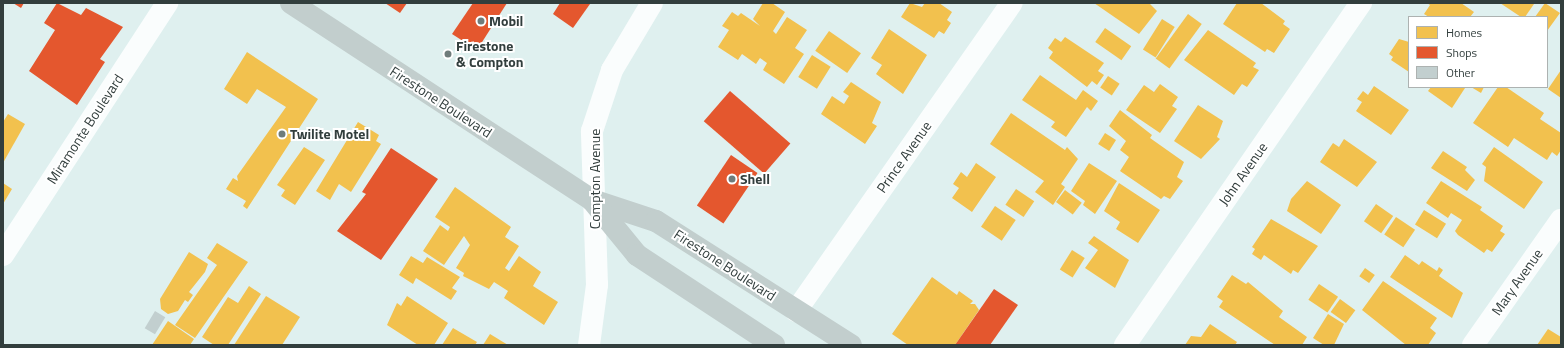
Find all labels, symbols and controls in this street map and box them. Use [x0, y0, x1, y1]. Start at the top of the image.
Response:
place label: Mobil [489, 13, 523, 29]
marker: Mobil [476, 16, 486, 26]
legend [1408, 16, 1548, 88]
text: Homes [1446, 23, 1482, 42]
place label: Firestone & Compton [456, 38, 523, 70]
text: Shops [1446, 43, 1477, 62]
marker: Firestone & Compton [443, 49, 453, 59]
street label: Firestone Boulevard [387, 63, 495, 141]
text: Other [1446, 63, 1475, 82]
street label: Miramonte Boulevard [43, 71, 127, 187]
street label: Prince Avenue [873, 118, 935, 196]
place label: Twilite Motel [290, 126, 369, 142]
marker: Twilite Motel [277, 129, 287, 139]
street label: Compton Avenue [587, 129, 603, 229]
street label: John Avenue [1215, 139, 1271, 209]
place label: Shell [740, 171, 770, 187]
marker: Shell [727, 174, 737, 184]
street label: Firestone Boulevard [671, 226, 779, 304]
street label: Mary Avenue [1488, 246, 1546, 318]

